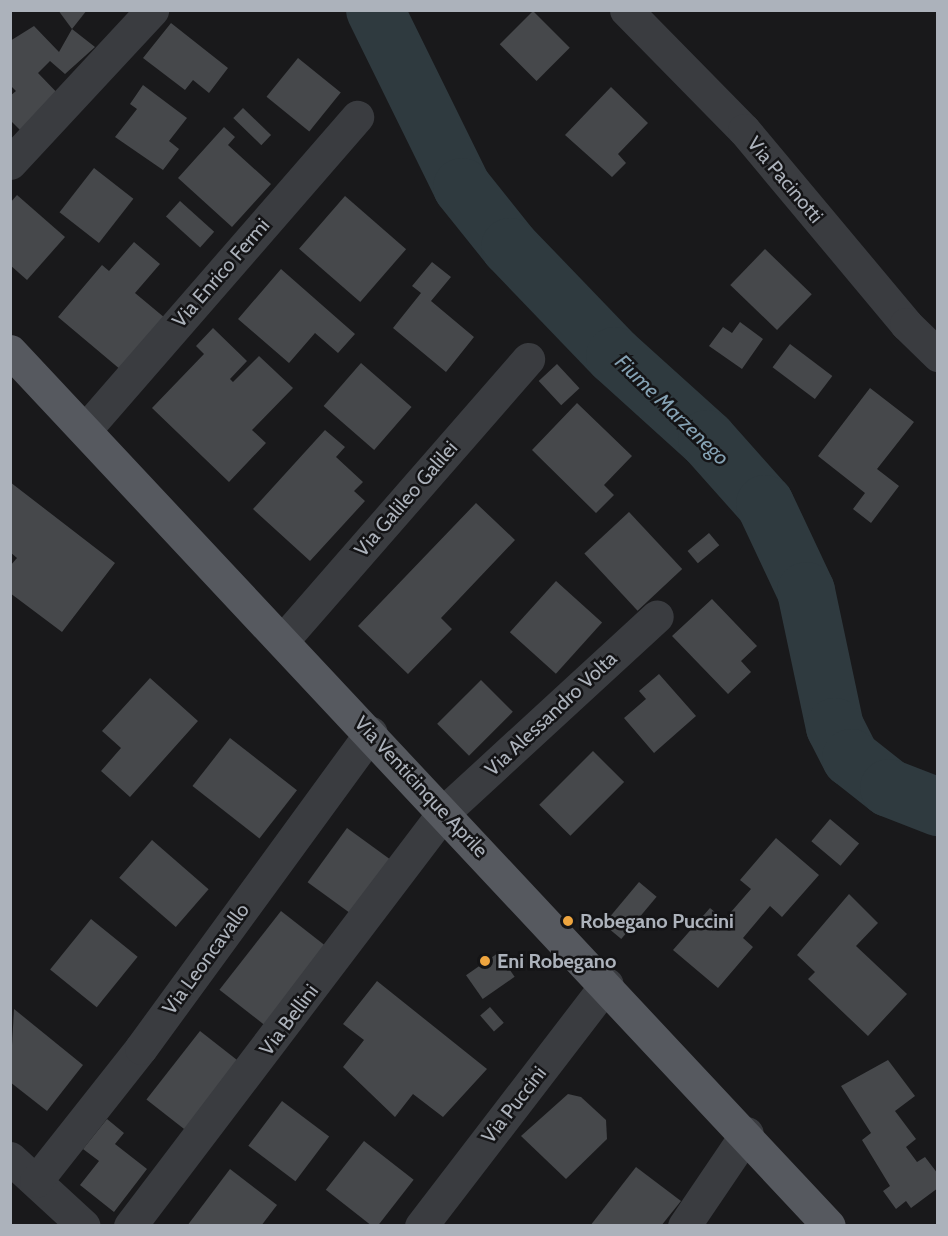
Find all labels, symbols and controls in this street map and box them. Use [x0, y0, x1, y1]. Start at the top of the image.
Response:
street label: Via Pacinotti [742, 132, 828, 228]
street label: Via Enrico Fermi [167, 214, 275, 332]
water label: Fiume Marzenego [610, 349, 734, 471]
street label: Via Galileo Galilei [349, 436, 463, 562]
street label: Via Alessandro Volta [480, 647, 622, 781]
street label: Via Venticinque Aprile [349, 711, 493, 863]
street label: Via Leoncavallo [158, 899, 254, 1019]
place label: Robegano Puccini [580, 909, 734, 933]
marker: Robegano Puccini [561, 914, 575, 928]
place label: Eni Robegano [497, 949, 616, 973]
marker: Eni Robegano [478, 954, 492, 968]
street label: Via Bellini [255, 980, 323, 1060]
street label: Via Puccini [477, 1062, 551, 1148]

